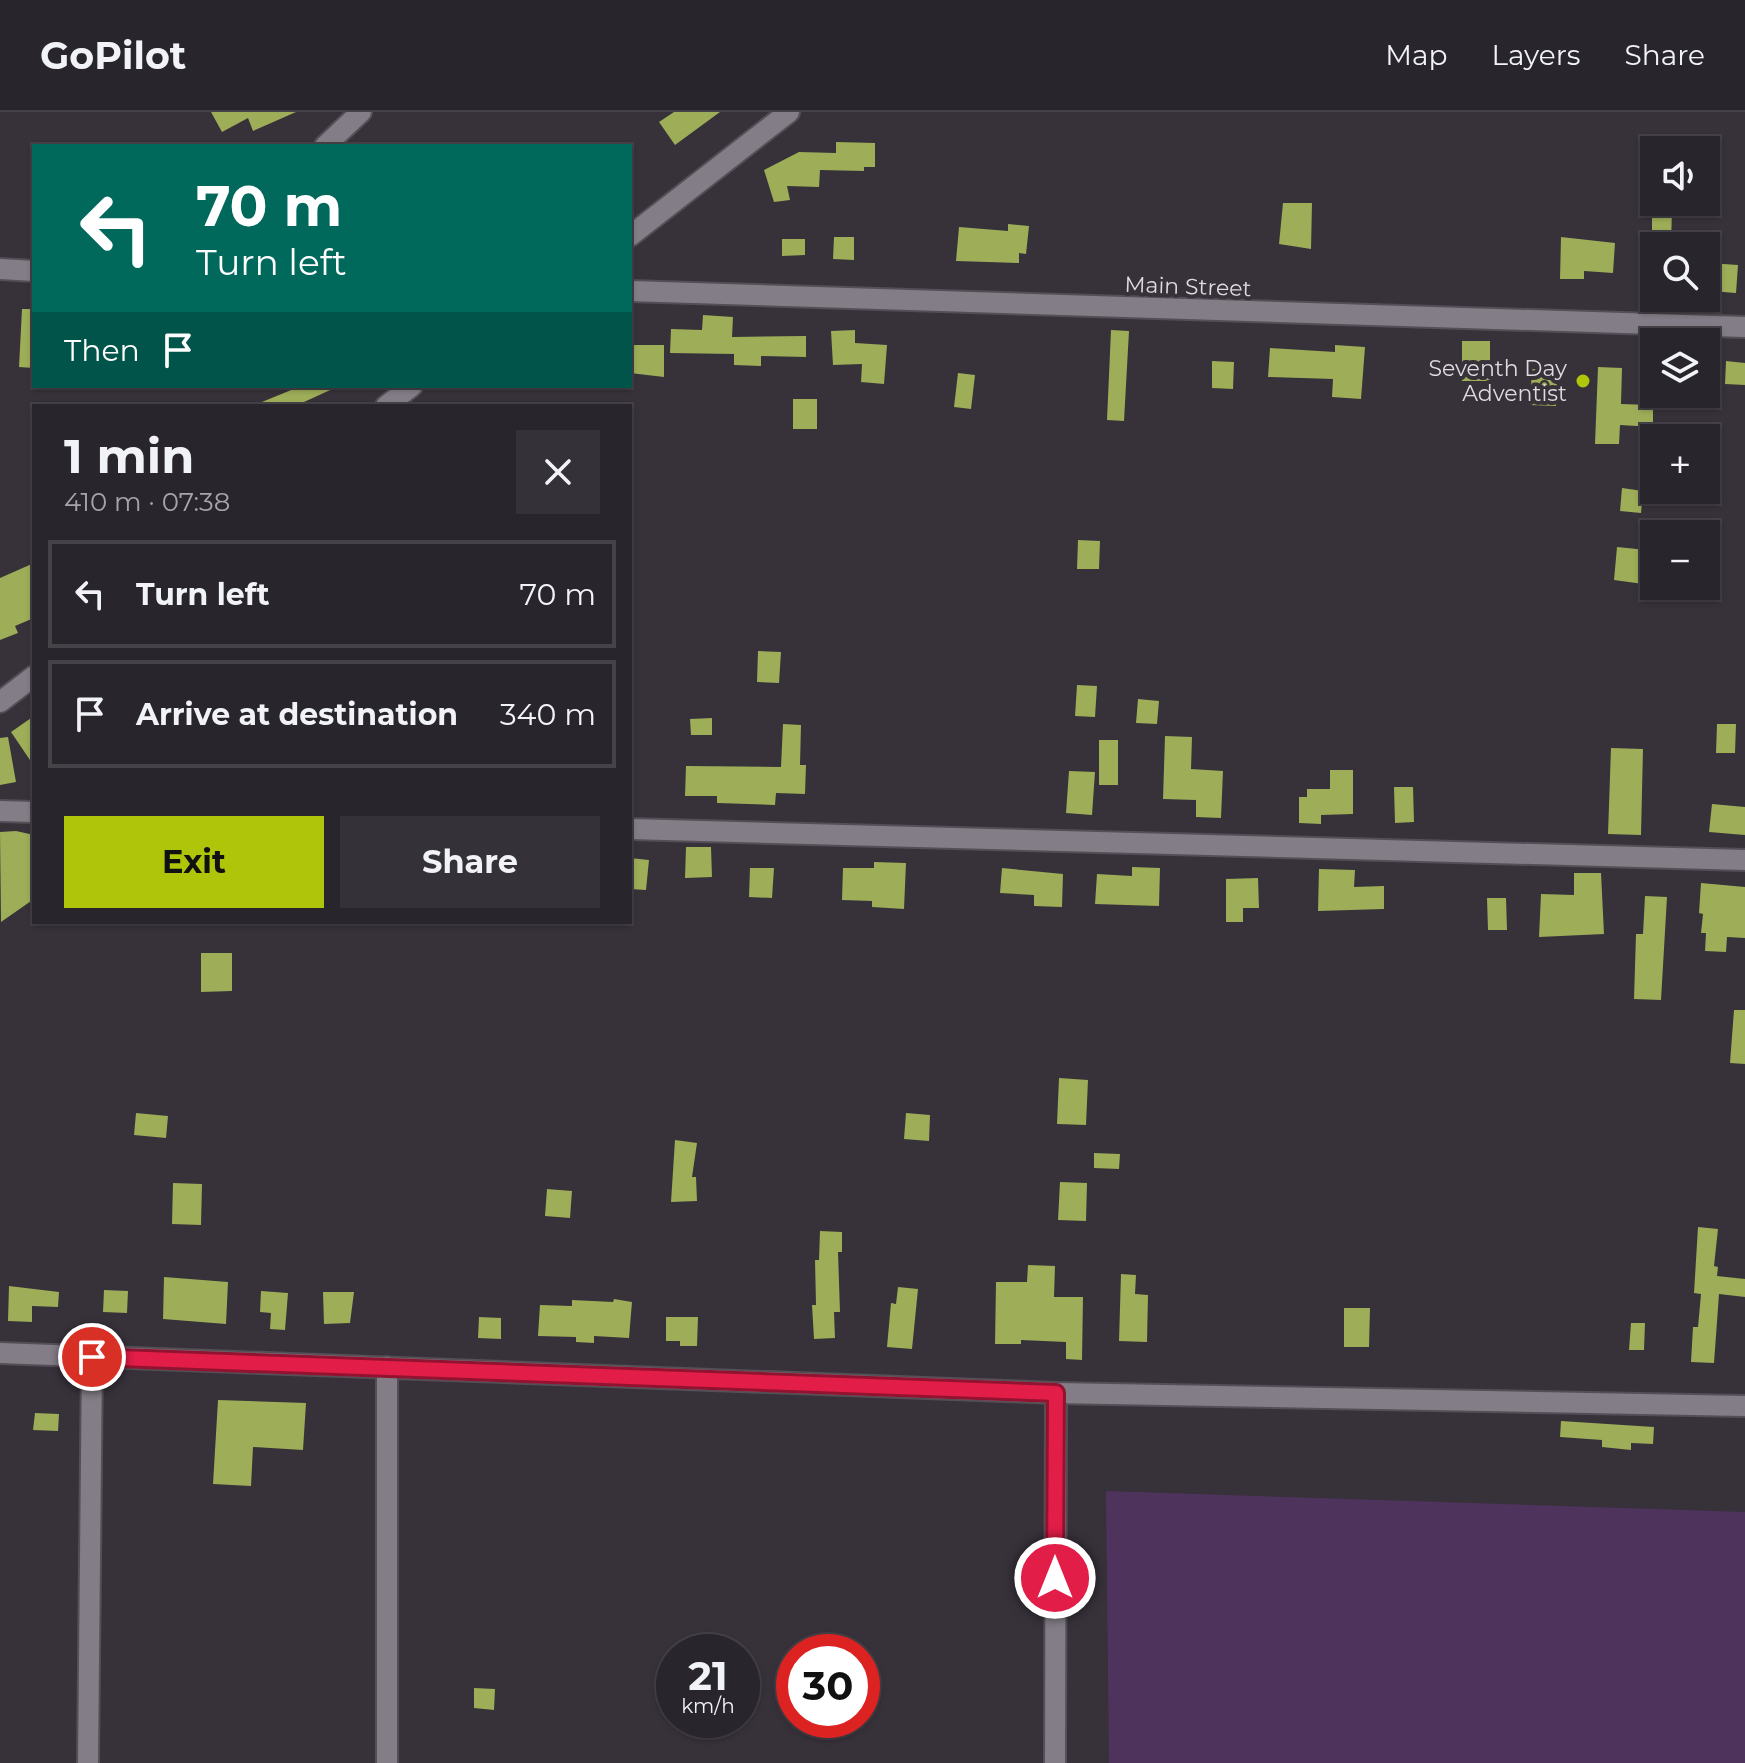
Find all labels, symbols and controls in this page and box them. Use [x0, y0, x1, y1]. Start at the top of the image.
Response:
text: GoPilot [40, 32, 186, 79]
text: Map [1385, 38, 1448, 72]
text: Layers [1492, 38, 1581, 72]
text: Share [1625, 38, 1705, 72]
map controls [1640, 136, 1720, 600]
button: sound [1640, 136, 1720, 216]
text: 70 m [196, 172, 342, 240]
icon: left [64, 176, 168, 280]
button: search [1640, 232, 1720, 312]
text: Turn left [196, 240, 347, 284]
street label: Main Street [1124, 271, 1252, 302]
icon: arrive [156, 328, 200, 372]
button: layers [1640, 328, 1720, 408]
text: Then [64, 332, 140, 369]
place label: Seventh Day Adventist [1428, 355, 1567, 407]
marker: Seventh Day Adventist [1574, 372, 1592, 390]
button: + [1640, 424, 1720, 504]
text: 1 min [64, 427, 194, 485]
button: close [516, 430, 600, 514]
text: 410 m · 07:38 [64, 486, 230, 518]
button: − [1640, 520, 1720, 600]
icon: left [68, 572, 112, 616]
text: Turn left [136, 576, 269, 613]
text: 70 m [519, 576, 596, 613]
icon: arrive [68, 692, 112, 736]
text: Arrive at destination [136, 696, 458, 733]
text: 340 m [500, 696, 596, 733]
button: Exit [64, 816, 324, 908]
button: Share [340, 816, 600, 908]
pin [58, 1323, 126, 1391]
icon: arrive [70, 1335, 114, 1379]
position arrow [1013, 1536, 1097, 1620]
speed limit sign: 30 [776, 1634, 880, 1738]
text: 21 [688, 1651, 728, 1700]
text: km/h [681, 1694, 735, 1718]

